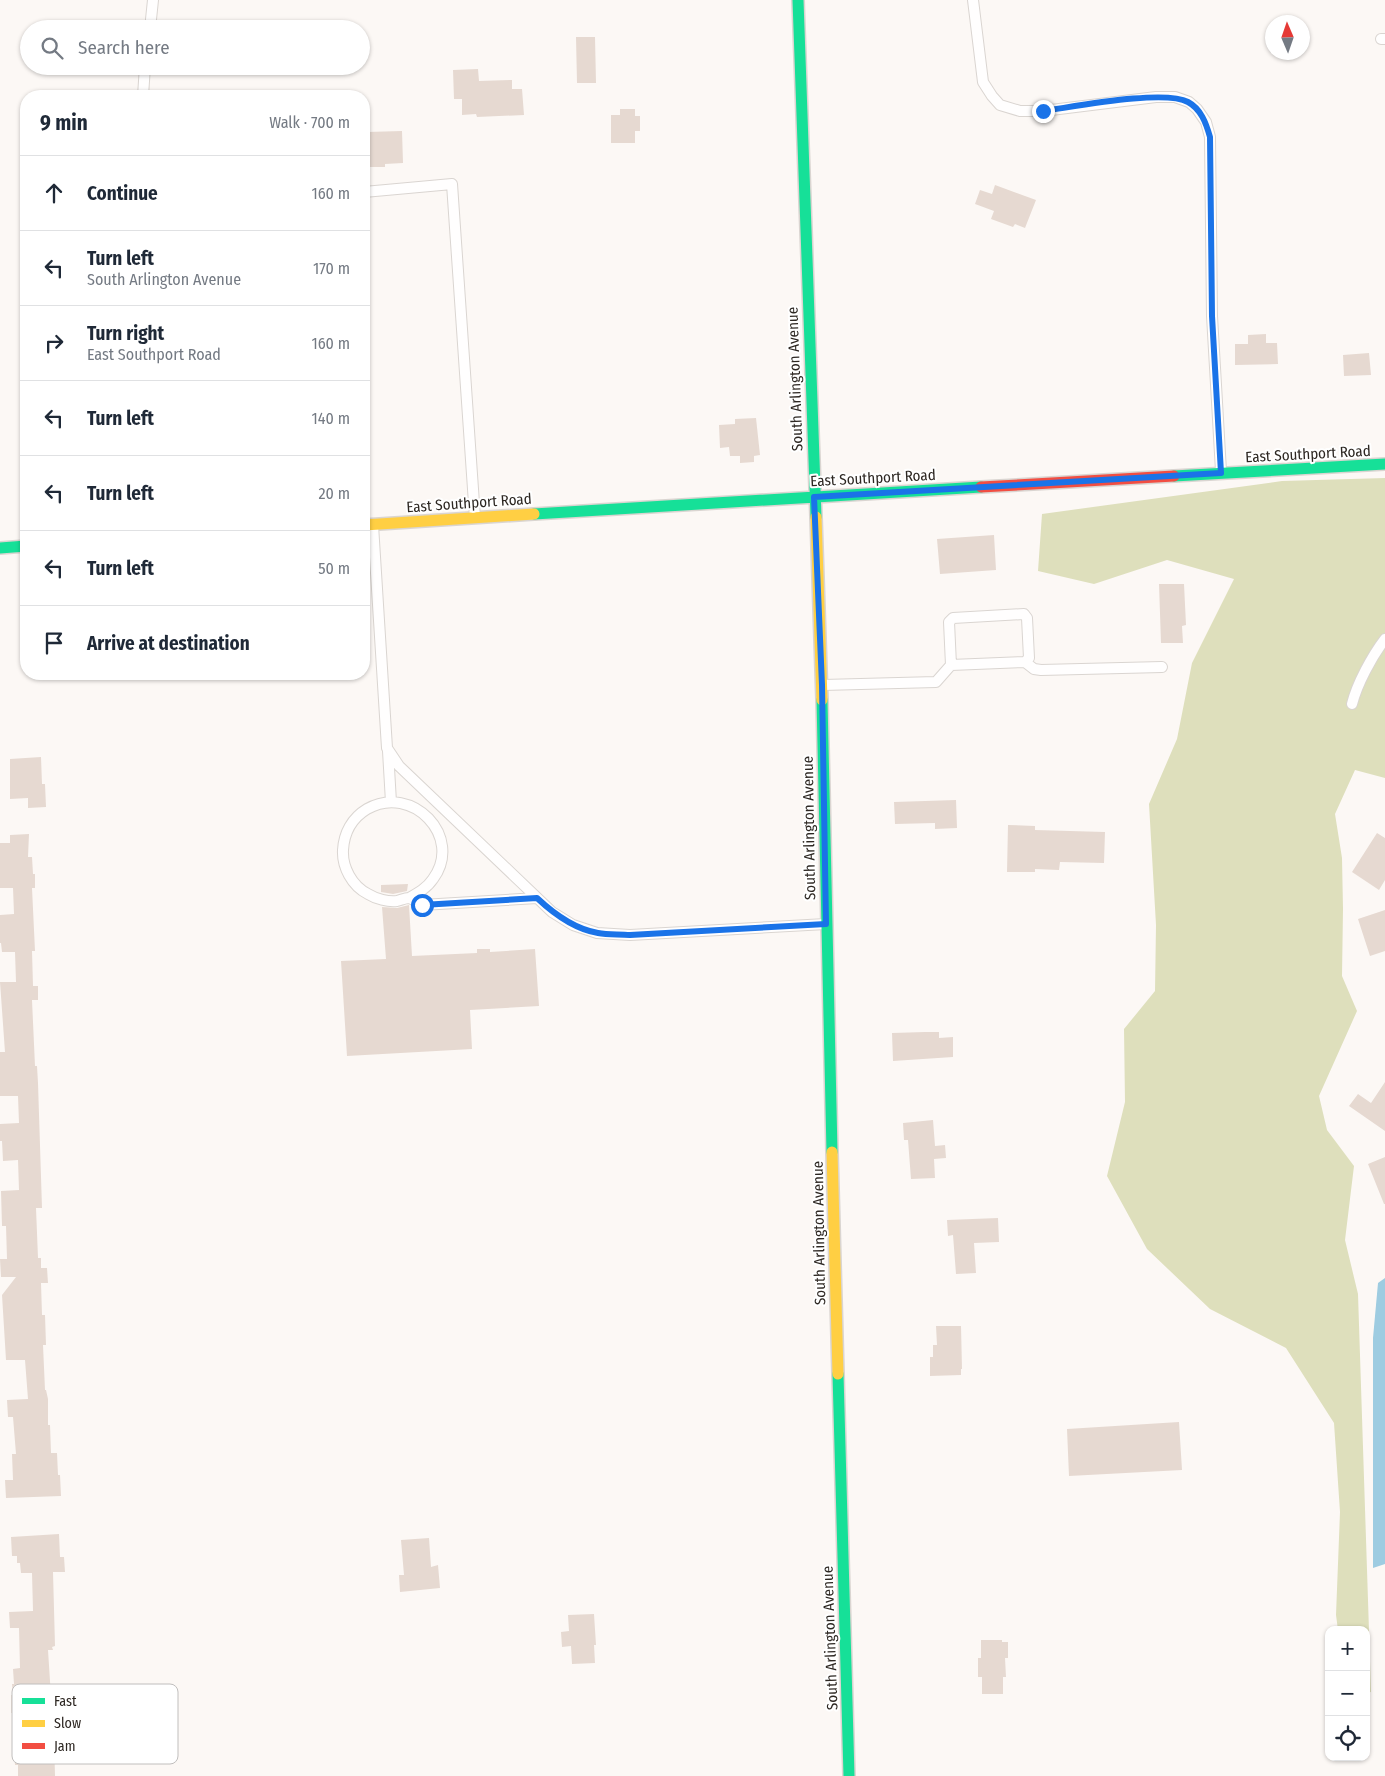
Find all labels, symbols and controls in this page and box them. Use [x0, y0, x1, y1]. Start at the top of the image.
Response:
north arrow [1265, 15, 1310, 60]
search box [20, 20, 370, 75]
icon: search [38, 34, 66, 62]
text: Search here [78, 36, 170, 59]
route end [1032, 100, 1055, 123]
text: 9 min [40, 110, 88, 136]
text: Walk · 700 m [269, 113, 350, 132]
icon: ahead [40, 179, 68, 207]
text: Continue [87, 182, 158, 205]
text: 160 m [311, 184, 350, 203]
text: Turn left [87, 247, 154, 270]
icon: left [40, 254, 68, 282]
text: 170 m [313, 259, 350, 278]
text: South Arlington Avenue [87, 270, 241, 289]
street label: South Arlington Avenue [783, 307, 807, 451]
text: Turn right [87, 322, 164, 345]
icon: right [40, 329, 68, 357]
text: 160 m [311, 334, 350, 353]
text: East Southport Road [87, 345, 221, 364]
icon: left [40, 404, 68, 432]
text: Turn left [87, 407, 154, 430]
text: 140 m [312, 409, 350, 428]
street label: East Southport Road [1245, 442, 1371, 466]
street label: East Southport Road [810, 466, 936, 490]
icon: left [40, 479, 68, 507]
text: Turn left [87, 482, 154, 505]
text: 20 m [319, 484, 350, 503]
street label: East Southport Road [406, 490, 532, 516]
icon: left [40, 554, 68, 582]
text: Turn left [87, 557, 154, 580]
text: 50 m [318, 559, 350, 578]
icon: arrive [40, 629, 68, 657]
text: Arrive at destination [87, 632, 250, 655]
street label: South Arlington Avenue [799, 756, 819, 900]
route start [411, 894, 434, 917]
street label: South Arlington Avenue [809, 1161, 829, 1305]
street label: South Arlington Avenue [818, 1566, 842, 1710]
map controls [1325, 1626, 1370, 1761]
button: + [1325, 1626, 1370, 1671]
button: − [1325, 1671, 1370, 1716]
legend [12, 1684, 178, 1764]
text: Fast [54, 1693, 77, 1710]
text: Slow [54, 1715, 81, 1732]
button: locate [1325, 1716, 1370, 1761]
text: Jam [54, 1738, 75, 1755]

